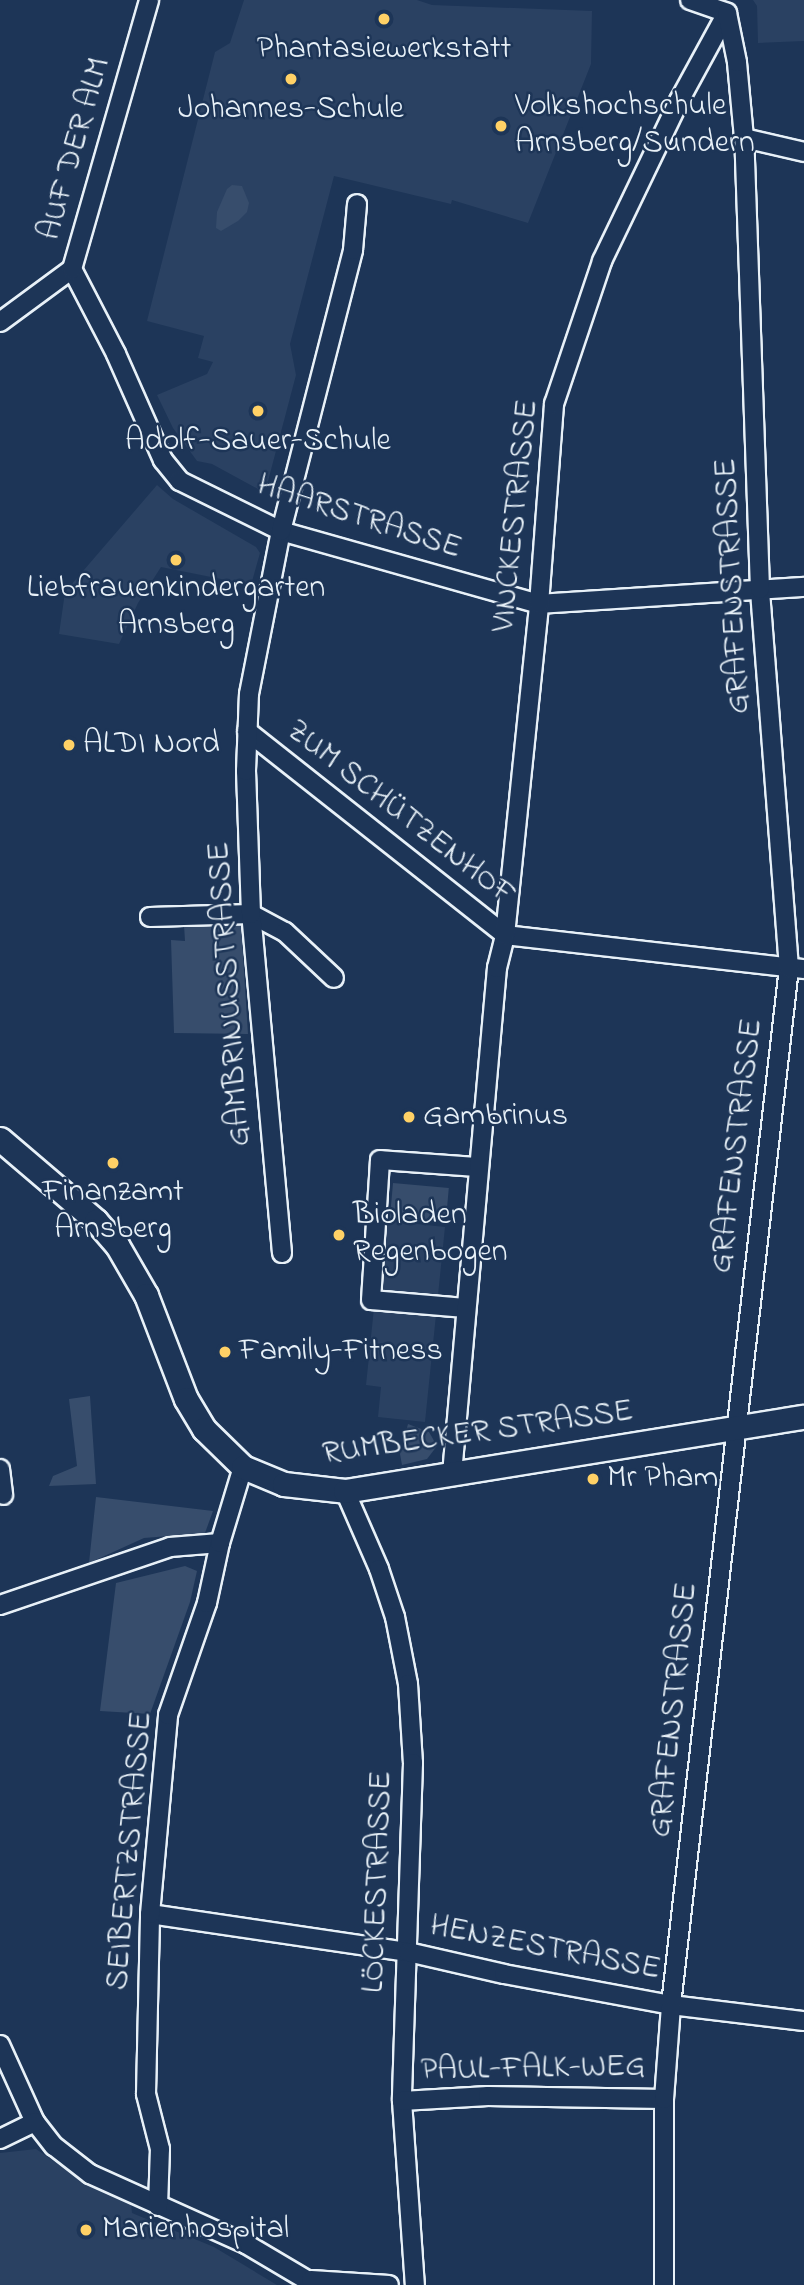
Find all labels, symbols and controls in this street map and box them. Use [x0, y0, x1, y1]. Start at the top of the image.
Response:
marker: Phantasiewerkstatt [376, 11, 392, 27]
place label: Phantasiewerkstatt [257, 31, 511, 69]
street label: AUF DER ALM [32, 53, 120, 245]
marker: Johannes-Schule [283, 71, 299, 87]
place label: Volkshochschule Arnsberg/Sundern [515, 89, 755, 164]
place label: Johannes-Schule [178, 91, 404, 129]
marker: Volkshochschule Arnsberg/Sundern [493, 118, 509, 134]
street label: VINCKESTRASSE [486, 398, 548, 634]
marker: Adolf-Sauer-Schule [250, 403, 266, 419]
place label: Adolf-Sauer-Schule [125, 423, 391, 461]
street label: GRAFENSTRASSE [708, 457, 760, 715]
street label: HAARSTRASSE [252, 467, 466, 569]
marker: Liebfrauenkindergarten Arnsberg [168, 552, 184, 568]
place label: Liebfrauenkindergarten Arnsberg [27, 571, 325, 646]
street label: ZUM SCHÜTZENHOF [278, 713, 522, 915]
place label: ALDI Nord [83, 726, 220, 764]
marker: ALDI Nord [61, 737, 77, 753]
street label: GAMBRINUSSTRASSE [201, 840, 261, 1148]
street label: GRAFENSTRASSE [703, 1017, 773, 1275]
place label: Gambrinus [423, 1098, 568, 1136]
marker: Gambrinus [401, 1109, 417, 1125]
marker: Finanzamt Arnsberg [105, 1155, 121, 1171]
place label: Finanzamt Arnsberg [42, 1175, 184, 1250]
place label: Bioladen Regenbogen [353, 1198, 508, 1273]
marker: Bioladen Regenbogen [331, 1227, 347, 1243]
place label: Family-Fitness [239, 1333, 443, 1371]
marker: Family-Fitness [217, 1344, 233, 1360]
street label: RUMBECKER STRASSE [320, 1393, 636, 1475]
place label: Mr Pham [607, 1460, 718, 1498]
marker: Mr Pham [585, 1471, 601, 1487]
street label: GRAFENSTRASSE [643, 1581, 707, 1839]
street label: SEIBERTZSTRASSE [100, 1710, 162, 1992]
street label: LÖCKESTRASSE [356, 1770, 402, 1994]
street label: HENZESTRASSE [427, 1908, 663, 1990]
street label: PAUL-FALK-WEG [420, 2049, 646, 2091]
place label: Marienhospital [102, 2211, 289, 2249]
marker: Marienhospital [76, 2220, 96, 2240]

